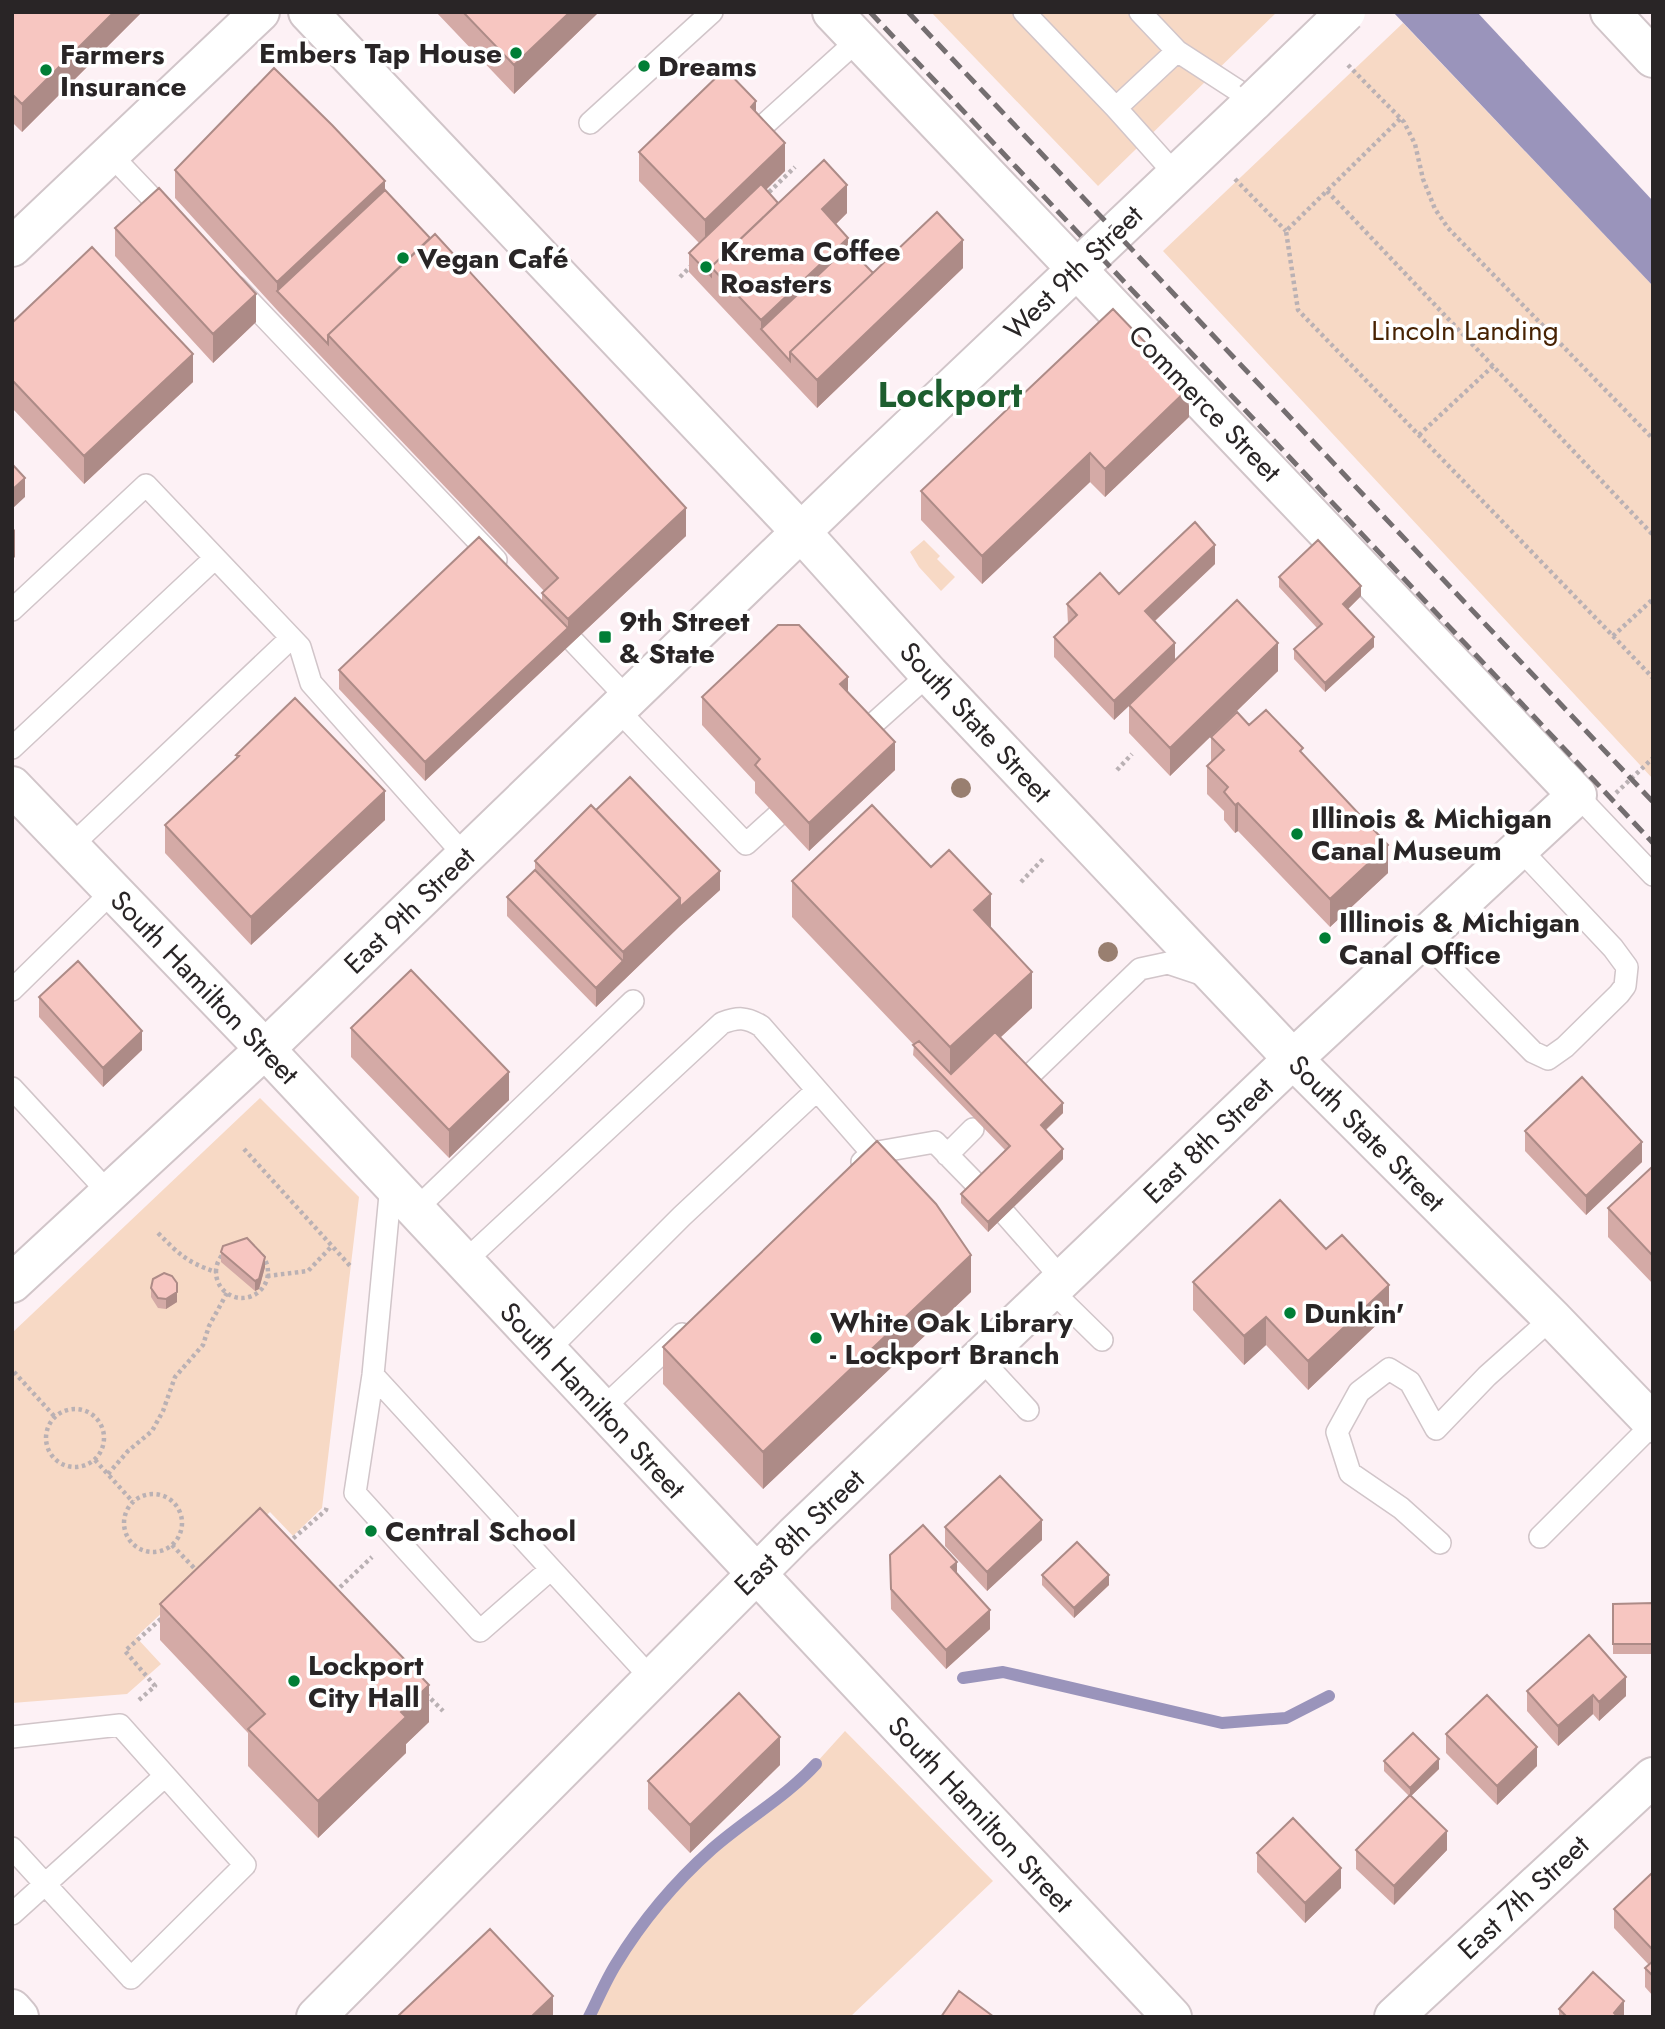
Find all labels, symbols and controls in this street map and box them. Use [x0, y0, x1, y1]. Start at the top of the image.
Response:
place label: Embers Tap House [259, 33, 502, 74]
place label: Farmers Insurance [60, 34, 187, 107]
marker: Embers Tap House [508, 45, 524, 61]
place label: Dreams [658, 46, 757, 87]
marker: Dreams [636, 58, 652, 74]
marker: Farmers Insurance [38, 62, 54, 78]
street label: West 9th Street [995, 195, 1152, 349]
place label: Krema Coffee Roasters [720, 231, 901, 304]
place label: Vegan Café [416, 238, 568, 279]
marker: Vegan Café [395, 250, 411, 266]
marker: Krema Coffee Roasters [698, 259, 714, 275]
park label: Lincoln Landing [1371, 310, 1559, 351]
street label: Commerce Street [1119, 315, 1291, 491]
district label: Lockport [878, 370, 1022, 420]
place label: 9th Street & State [619, 601, 750, 674]
marker: 9th Street & State [597, 629, 613, 645]
street label: South State Street [890, 633, 1061, 812]
place label: Illinois & Michigan Canal Museum [1311, 798, 1552, 871]
marker: Illinois & Michigan Canal Museum [1289, 826, 1305, 842]
street label: East 9th Street [335, 837, 484, 983]
street label: South Hamilton Street [101, 881, 309, 1094]
place label: Illinois & Michigan Canal Office [1339, 902, 1580, 975]
marker: Illinois & Michigan Canal Office [1317, 930, 1333, 946]
street label: South State Street [1279, 1046, 1455, 1221]
street label: East 8th Street [1134, 1067, 1283, 1213]
street label: South Hamilton Street [490, 1293, 695, 1508]
place label: Dunkin' [1304, 1293, 1404, 1334]
place label: White Oak Library - Lockport Branch [830, 1302, 1073, 1375]
marker: Dunkin' [1282, 1305, 1298, 1321]
marker: White Oak Library - Lockport Branch [808, 1330, 824, 1346]
street label: East 8th Street [725, 1459, 874, 1605]
place label: Central School [385, 1511, 576, 1552]
marker: Central School [363, 1523, 379, 1539]
place label: Lockport City Hall [308, 1645, 424, 1718]
marker: Lockport City Hall [286, 1673, 302, 1689]
street label: South Hamilton Street [878, 1707, 1083, 1922]
street label: East 7th Street [1448, 1825, 1598, 1969]

